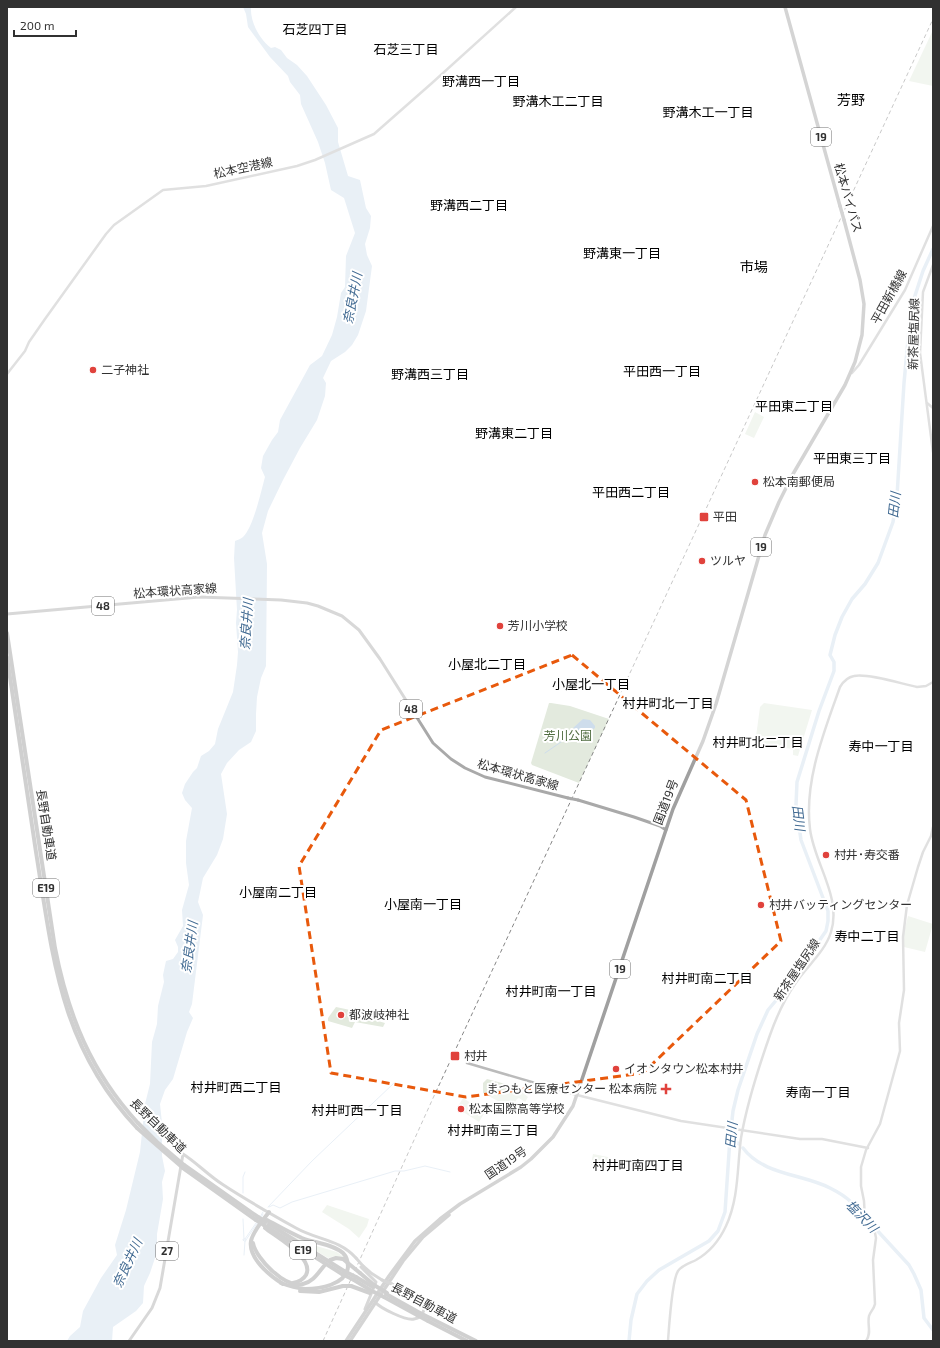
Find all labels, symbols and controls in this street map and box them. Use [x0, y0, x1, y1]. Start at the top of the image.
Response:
scale bar [14, 12, 76, 38]
text: 200 m [20, 18, 54, 32]
district label: 石芝四丁目 [282, 21, 348, 37]
district label: 石芝三丁目 [373, 41, 439, 57]
district label: 野溝西一丁目 [442, 73, 520, 89]
district label: 芳野 [837, 91, 865, 108]
district label: 野溝木工二丁目 [512, 93, 604, 109]
district label: 野溝木工一丁目 [662, 104, 754, 120]
road number: 19 [811, 128, 831, 146]
street label: 松本空港線 [212, 154, 274, 180]
street label: 松本バイパス [832, 161, 866, 234]
district label: 野溝西二丁目 [430, 197, 508, 213]
district label: 野溝東一丁目 [583, 245, 661, 261]
district label: 市場 [740, 258, 768, 275]
street label: 平田新橋線 [867, 267, 909, 326]
water label: 奈良井川 [339, 269, 365, 325]
street label: 新茶屋塩尻線 [905, 298, 921, 370]
place label: 二子神社 [101, 362, 149, 376]
district label: 平田西一丁目 [623, 363, 701, 379]
marker: 二子神社 [88, 365, 98, 375]
district label: 野溝西三丁目 [391, 366, 469, 382]
district label: 平田東二丁目 [755, 398, 833, 414]
district label: 野溝東二丁目 [475, 425, 553, 441]
district label: 平田東三丁目 [813, 450, 891, 466]
place label: 松本南郵便局 [763, 474, 835, 488]
marker: 松本南郵便局 [750, 477, 760, 487]
district label: 平田西二丁目 [592, 484, 670, 500]
water label: 田川 [885, 489, 904, 519]
place label: 平田 [713, 509, 737, 523]
marker: 平田 [698, 511, 710, 523]
road number: 19 [751, 538, 771, 556]
place label: ツルヤ [710, 553, 746, 567]
marker: ツルヤ [697, 556, 707, 566]
street label: 松本環状高家線 [133, 580, 217, 600]
water label: 奈良井川 [236, 596, 256, 651]
road number: 48 [92, 597, 114, 615]
place label: 芳川小学校 [508, 618, 568, 632]
marker: 芳川小学校 [495, 621, 505, 631]
district label: 小屋北二丁目 [448, 656, 526, 672]
district label: 小屋北一丁目 [552, 676, 630, 692]
district label: 村井町北一丁目 [622, 695, 714, 711]
road number: 48 [400, 700, 422, 718]
park label: 芳川公園 [544, 728, 592, 742]
district label: 村井町北二丁目 [712, 734, 804, 750]
district label: 寿中一丁目 [848, 738, 914, 754]
street label: 松本環状高家線 [476, 756, 561, 792]
street label: 国道19号 [650, 777, 680, 826]
street label: 長野自動車道 [34, 788, 60, 862]
water label: 田川 [789, 804, 809, 834]
place label: 村井･寿交番 [834, 847, 900, 861]
marker: 村井･寿交番 [821, 850, 831, 860]
road number: E19 [33, 879, 59, 897]
district label: 小屋南二丁目 [239, 884, 317, 900]
district label: 小屋南一丁目 [384, 896, 462, 912]
place label: 村井バッティングセンター [769, 897, 912, 911]
marker: 村井バッティングセンター [756, 900, 766, 910]
water label: 奈良井川 [177, 918, 201, 974]
district label: 寿中二丁目 [834, 928, 900, 944]
street label: 新茶屋塩尻線 [770, 936, 822, 1003]
road number: 19 [610, 960, 630, 978]
district label: 村井町南二丁目 [661, 970, 753, 986]
district label: 村井町南一丁目 [505, 983, 597, 999]
place label: 都波岐神社 [349, 1007, 409, 1021]
marker: 都波岐神社 [336, 1010, 346, 1020]
place label: 村井 [464, 1048, 488, 1062]
marker: 村井 [449, 1050, 461, 1062]
place label: イオンタウン松本村井 [624, 1061, 744, 1075]
marker: イオンタウン松本村井 [611, 1064, 621, 1074]
district label: 村井町西二丁目 [190, 1079, 282, 1095]
place label: まつもと医療センター 松本病院 [487, 1081, 657, 1095]
marker: まつもと医療センター 松本病院 [660, 1083, 672, 1095]
district label: 寿南一丁目 [785, 1084, 851, 1100]
street label: 長野自動車道 [128, 1095, 189, 1155]
place label: 松本国際高等学校 [469, 1101, 565, 1115]
district label: 村井町西一丁目 [311, 1102, 403, 1118]
marker: 松本国際高等学校 [456, 1104, 466, 1114]
water label: 田川 [722, 1119, 740, 1149]
district label: 村井町南三丁目 [447, 1122, 539, 1138]
street label: 国道19号 [482, 1143, 529, 1181]
district label: 村井町南四丁目 [592, 1157, 684, 1173]
water label: 塩沢川 [843, 1196, 883, 1237]
water label: 奈良井川 [109, 1234, 146, 1290]
road number: E19 [290, 1241, 316, 1259]
road number: 27 [156, 1242, 178, 1260]
street label: 長野自動車道 [389, 1279, 460, 1325]

